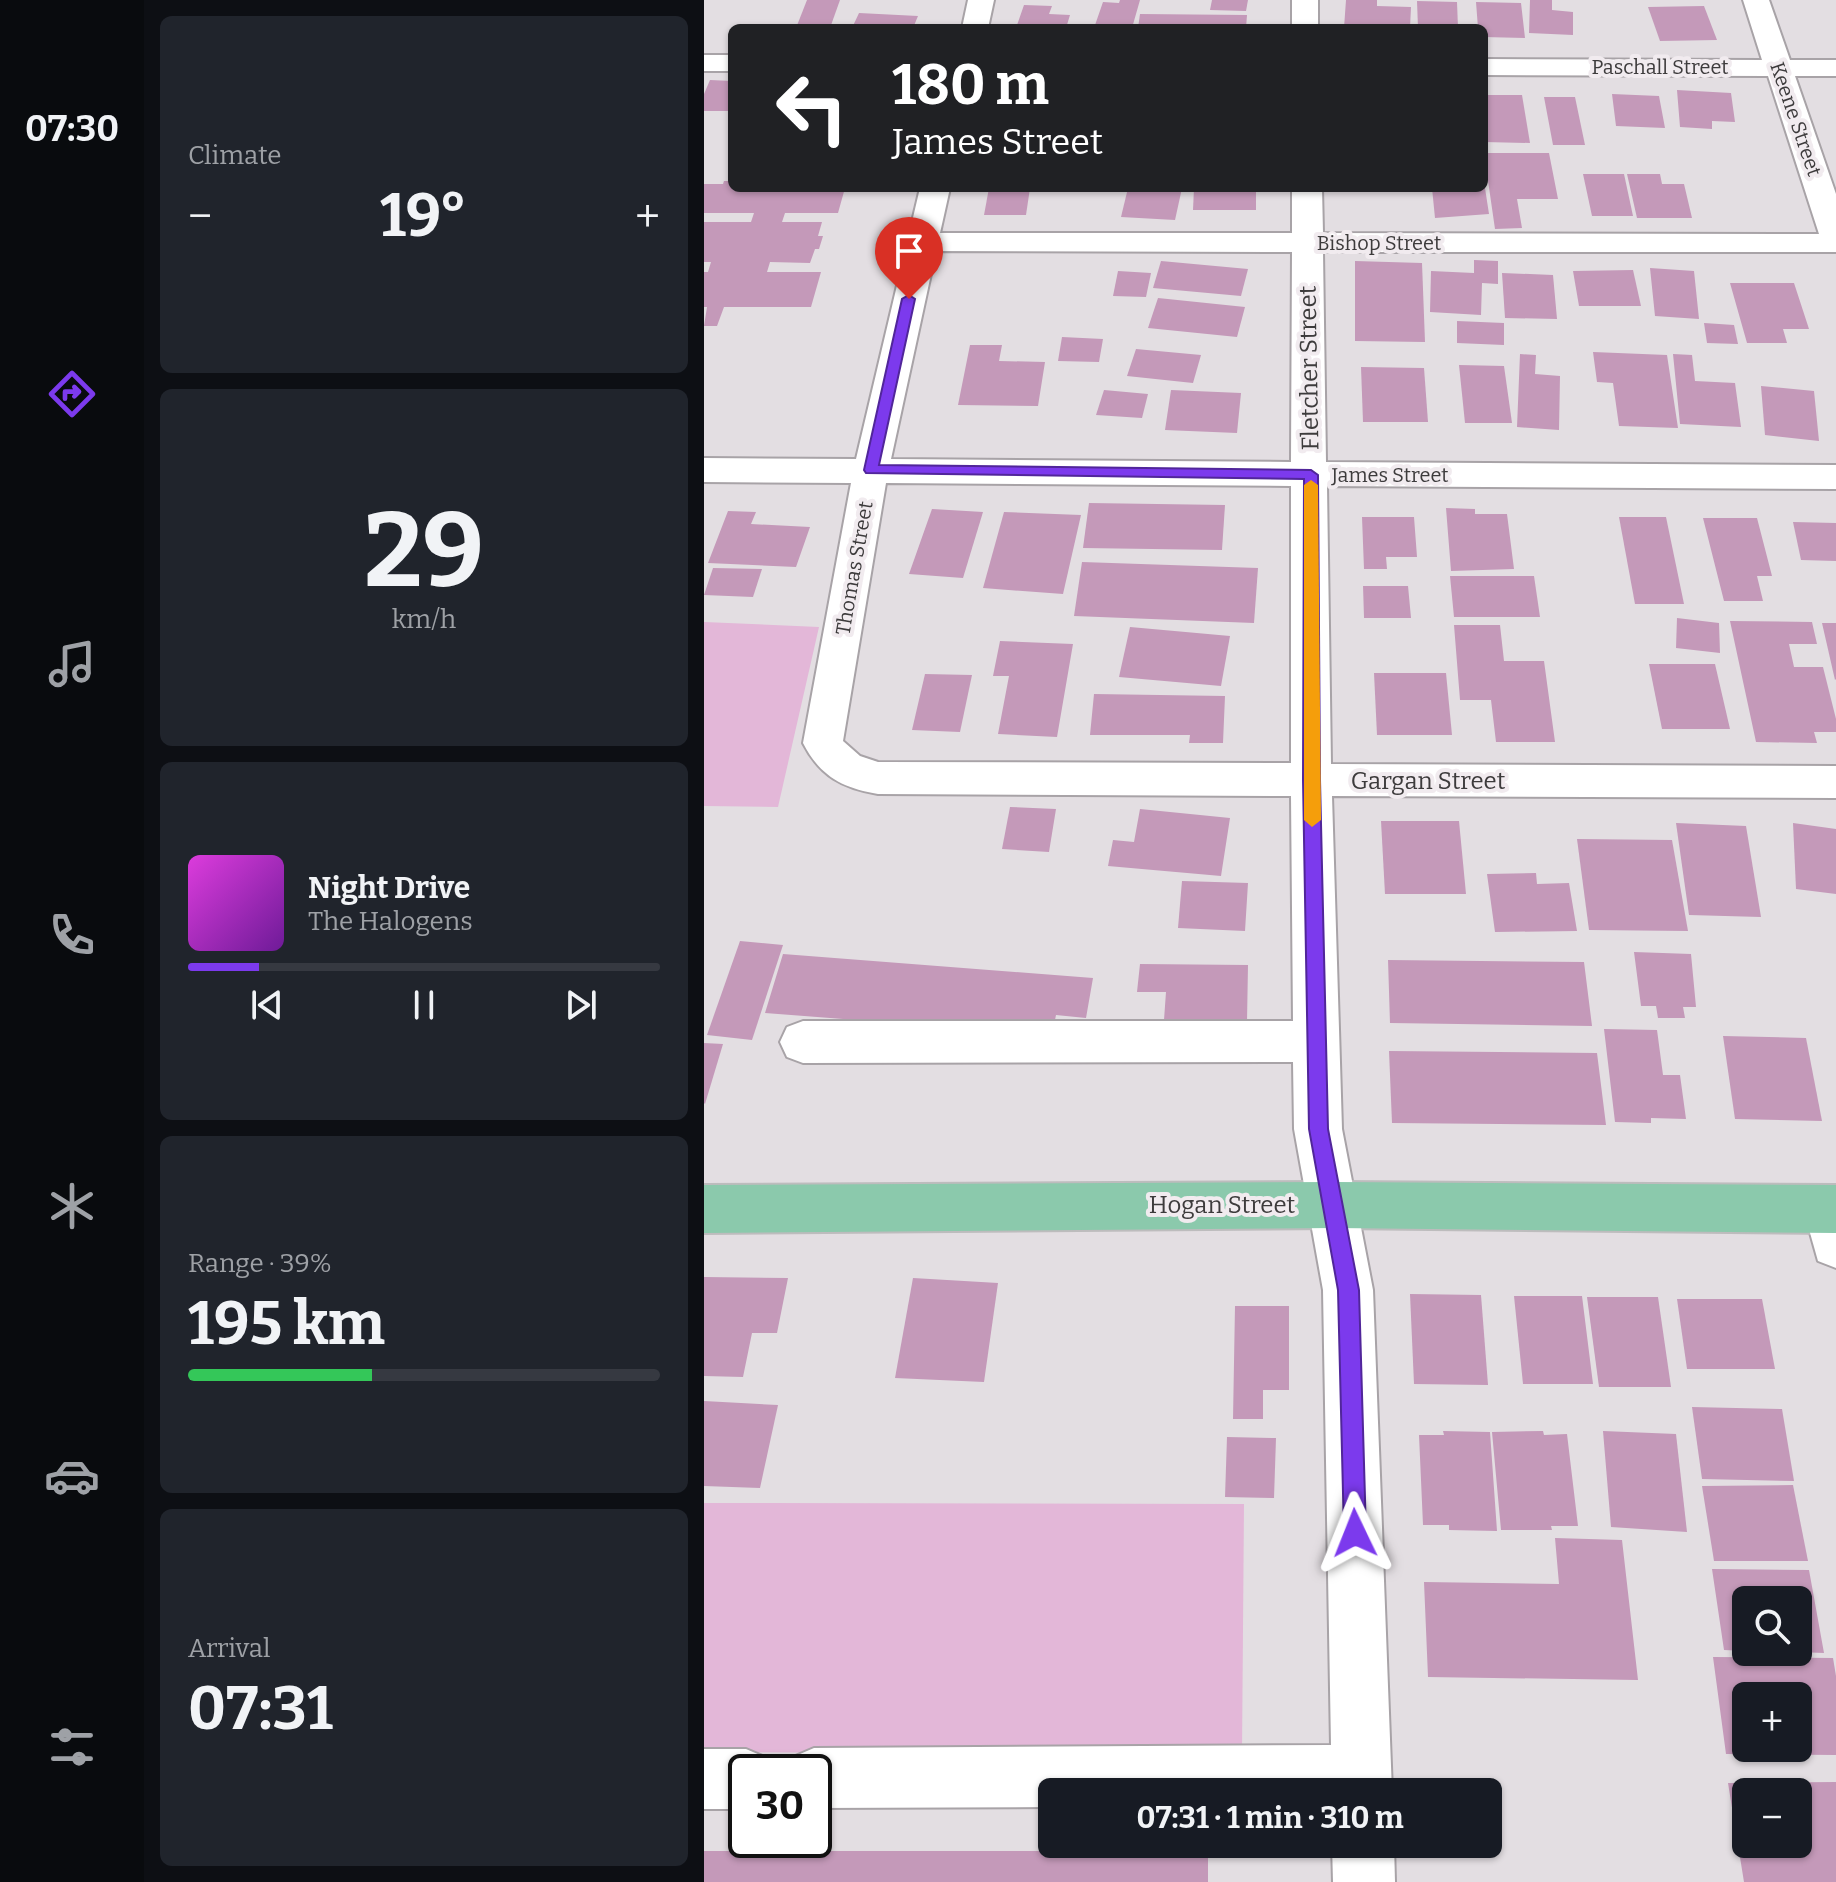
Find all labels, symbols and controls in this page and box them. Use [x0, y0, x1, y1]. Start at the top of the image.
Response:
text: 180 m [892, 52, 1049, 119]
street label: Paschall Street [1591, 55, 1729, 79]
icon: left [760, 56, 864, 160]
street label: Keene Street [1765, 59, 1827, 179]
text: 07:30 [25, 107, 119, 151]
text: James Street [892, 120, 1103, 164]
text: Climate [188, 140, 282, 171]
text: 19° [380, 180, 467, 252]
text: − [188, 190, 212, 243]
text: + [635, 190, 660, 243]
pin [875, 217, 943, 299]
icon: arrive [887, 229, 931, 273]
street label: Bishop Street [1317, 231, 1441, 255]
street label: Fletcher Street [1294, 285, 1324, 451]
icon: directions [44, 366, 100, 422]
street label: James Street [1330, 463, 1449, 487]
text: 29 [364, 489, 484, 614]
street label: Thomas Street [830, 499, 878, 637]
text: km/h [392, 604, 456, 635]
icon: music [44, 636, 100, 692]
street label: Gargan Street [1351, 767, 1506, 795]
text: Night Drive [308, 870, 470, 906]
text: The Halogens [308, 906, 473, 937]
icon: phone [44, 907, 100, 963]
icon: previous [245, 983, 289, 1027]
icon: pause [402, 983, 446, 1027]
icon: next [559, 983, 603, 1027]
icon: climate [44, 1178, 100, 1234]
street label: Hogan Street [1149, 1191, 1296, 1219]
text: Range · 39% [188, 1248, 332, 1279]
text: 195 km [188, 1288, 385, 1360]
icon: car [44, 1448, 100, 1504]
position arrow [1313, 1491, 1397, 1575]
map controls [1732, 1586, 1812, 1858]
button: search [1732, 1586, 1812, 1666]
text: Arrival [188, 1633, 270, 1664]
text: 07:31 [188, 1673, 333, 1745]
button: + [1732, 1682, 1812, 1762]
icon: filters [44, 1719, 100, 1775]
speed limit sign: 30 [728, 1754, 832, 1858]
button: − [1732, 1778, 1812, 1858]
text: 07:31 · 1 min · 310 m [1136, 1800, 1404, 1836]

